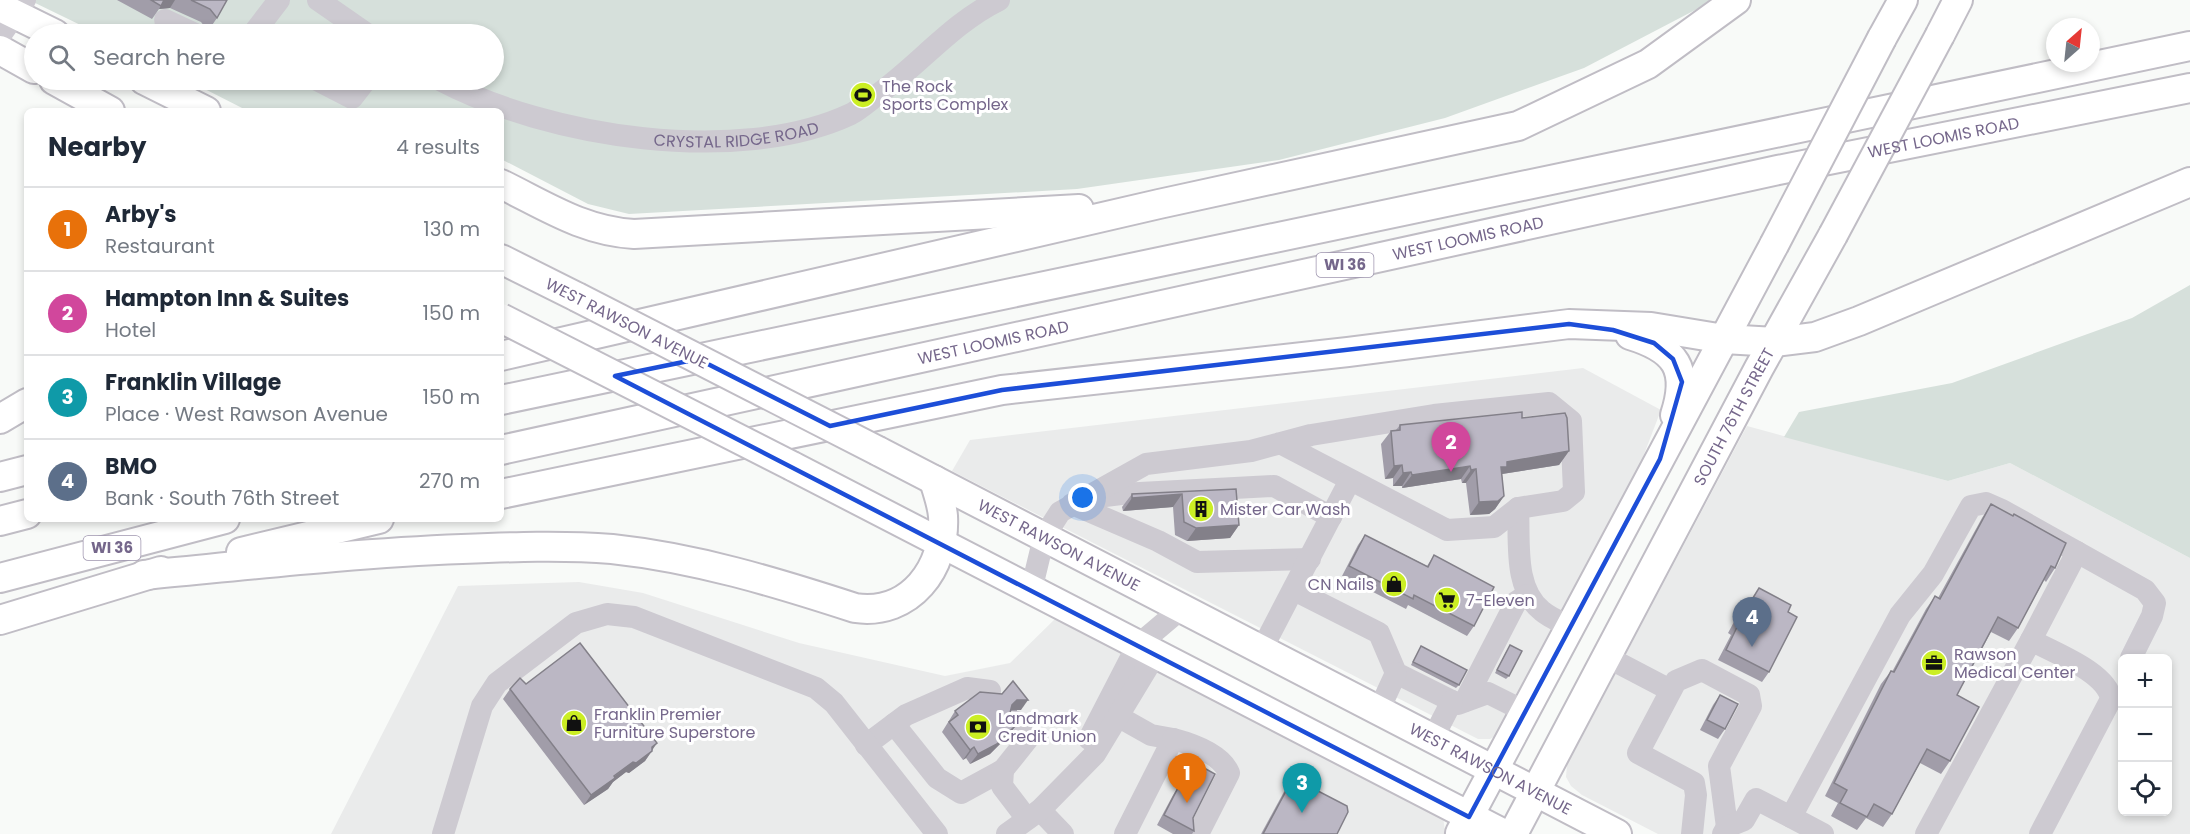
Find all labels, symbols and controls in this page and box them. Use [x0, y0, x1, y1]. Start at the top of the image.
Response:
north arrow [2046, 18, 2100, 72]
search box [24, 24, 504, 90]
icon: search [45, 41, 78, 74]
text: Search here [93, 42, 226, 73]
place label: The Rock Sports Complex [882, 75, 1009, 116]
sports icon: The Rock Sports Complex [848, 80, 878, 110]
street label: WEST LOOMIS ROAD [1866, 111, 2021, 164]
street label: CRYSTAL RIDGE ROAD [653, 116, 821, 154]
text: Nearby [48, 129, 146, 165]
text: 4 results [396, 133, 480, 161]
text: Arby's [105, 199, 177, 230]
street label: WEST LOOMIS ROAD [1390, 211, 1546, 266]
text: 1 [64, 215, 71, 243]
text: 130 m [423, 215, 480, 243]
text: Restaurant [105, 232, 215, 260]
road number: WI 36 [1316, 253, 1374, 277]
street label: WEST RAWSON AVENUE [541, 272, 712, 375]
text: Hampton Inn & Suites [105, 283, 349, 314]
text: 2 [62, 299, 73, 327]
text: 150 m [423, 299, 480, 327]
street label: WEST LOOMIS ROAD [916, 315, 1071, 370]
text: Hotel [105, 316, 156, 344]
street label: SOUTH 76TH STREET [1688, 344, 1780, 490]
text: Franklin Village [105, 367, 281, 398]
text: 3 [61, 383, 74, 411]
text: 150 m [423, 383, 480, 411]
text: Place · West Rawson Avenue [105, 400, 388, 428]
pin: 2 [1432, 422, 1470, 472]
text: BMO [105, 451, 157, 482]
text: 4 [61, 467, 74, 495]
text: 270 m [419, 467, 480, 495]
your location [1068, 483, 1097, 512]
text: Bank · South 76th Street [105, 484, 339, 512]
street label: WEST RAWSON AVENUE [974, 494, 1144, 597]
building icon: Mister Car Wash [1186, 494, 1216, 524]
place label: Mister Car Wash [1220, 498, 1350, 521]
road number: WI 36 [84, 536, 140, 560]
shop icon: CN Nails [1379, 569, 1409, 599]
place label: CN Nails [1308, 573, 1374, 596]
supermarket icon: 7-Eleven [1432, 585, 1462, 615]
place label: 7-Eleven [1466, 589, 1535, 612]
pin: 4 [1732, 598, 1772, 647]
place label: Rawson Medical Center [1954, 643, 2075, 684]
office icon: Rawson Medical Center [1919, 648, 1949, 678]
map controls [2118, 654, 2172, 816]
button: + [2118, 654, 2172, 708]
place label: Franklin Premier Furniture Superstore [594, 703, 755, 744]
place label: Landmark Credit Union [998, 707, 1097, 748]
shop icon: Franklin Premier Furniture Superstore [559, 708, 589, 738]
button: − [2118, 708, 2172, 762]
bank icon: Landmark Credit Union [963, 712, 993, 742]
street label: WEST RAWSON AVENUE [1405, 717, 1576, 821]
pin: 1 [1168, 754, 1206, 803]
button: locate [2118, 762, 2172, 816]
pin: 3 [1282, 764, 1322, 813]

